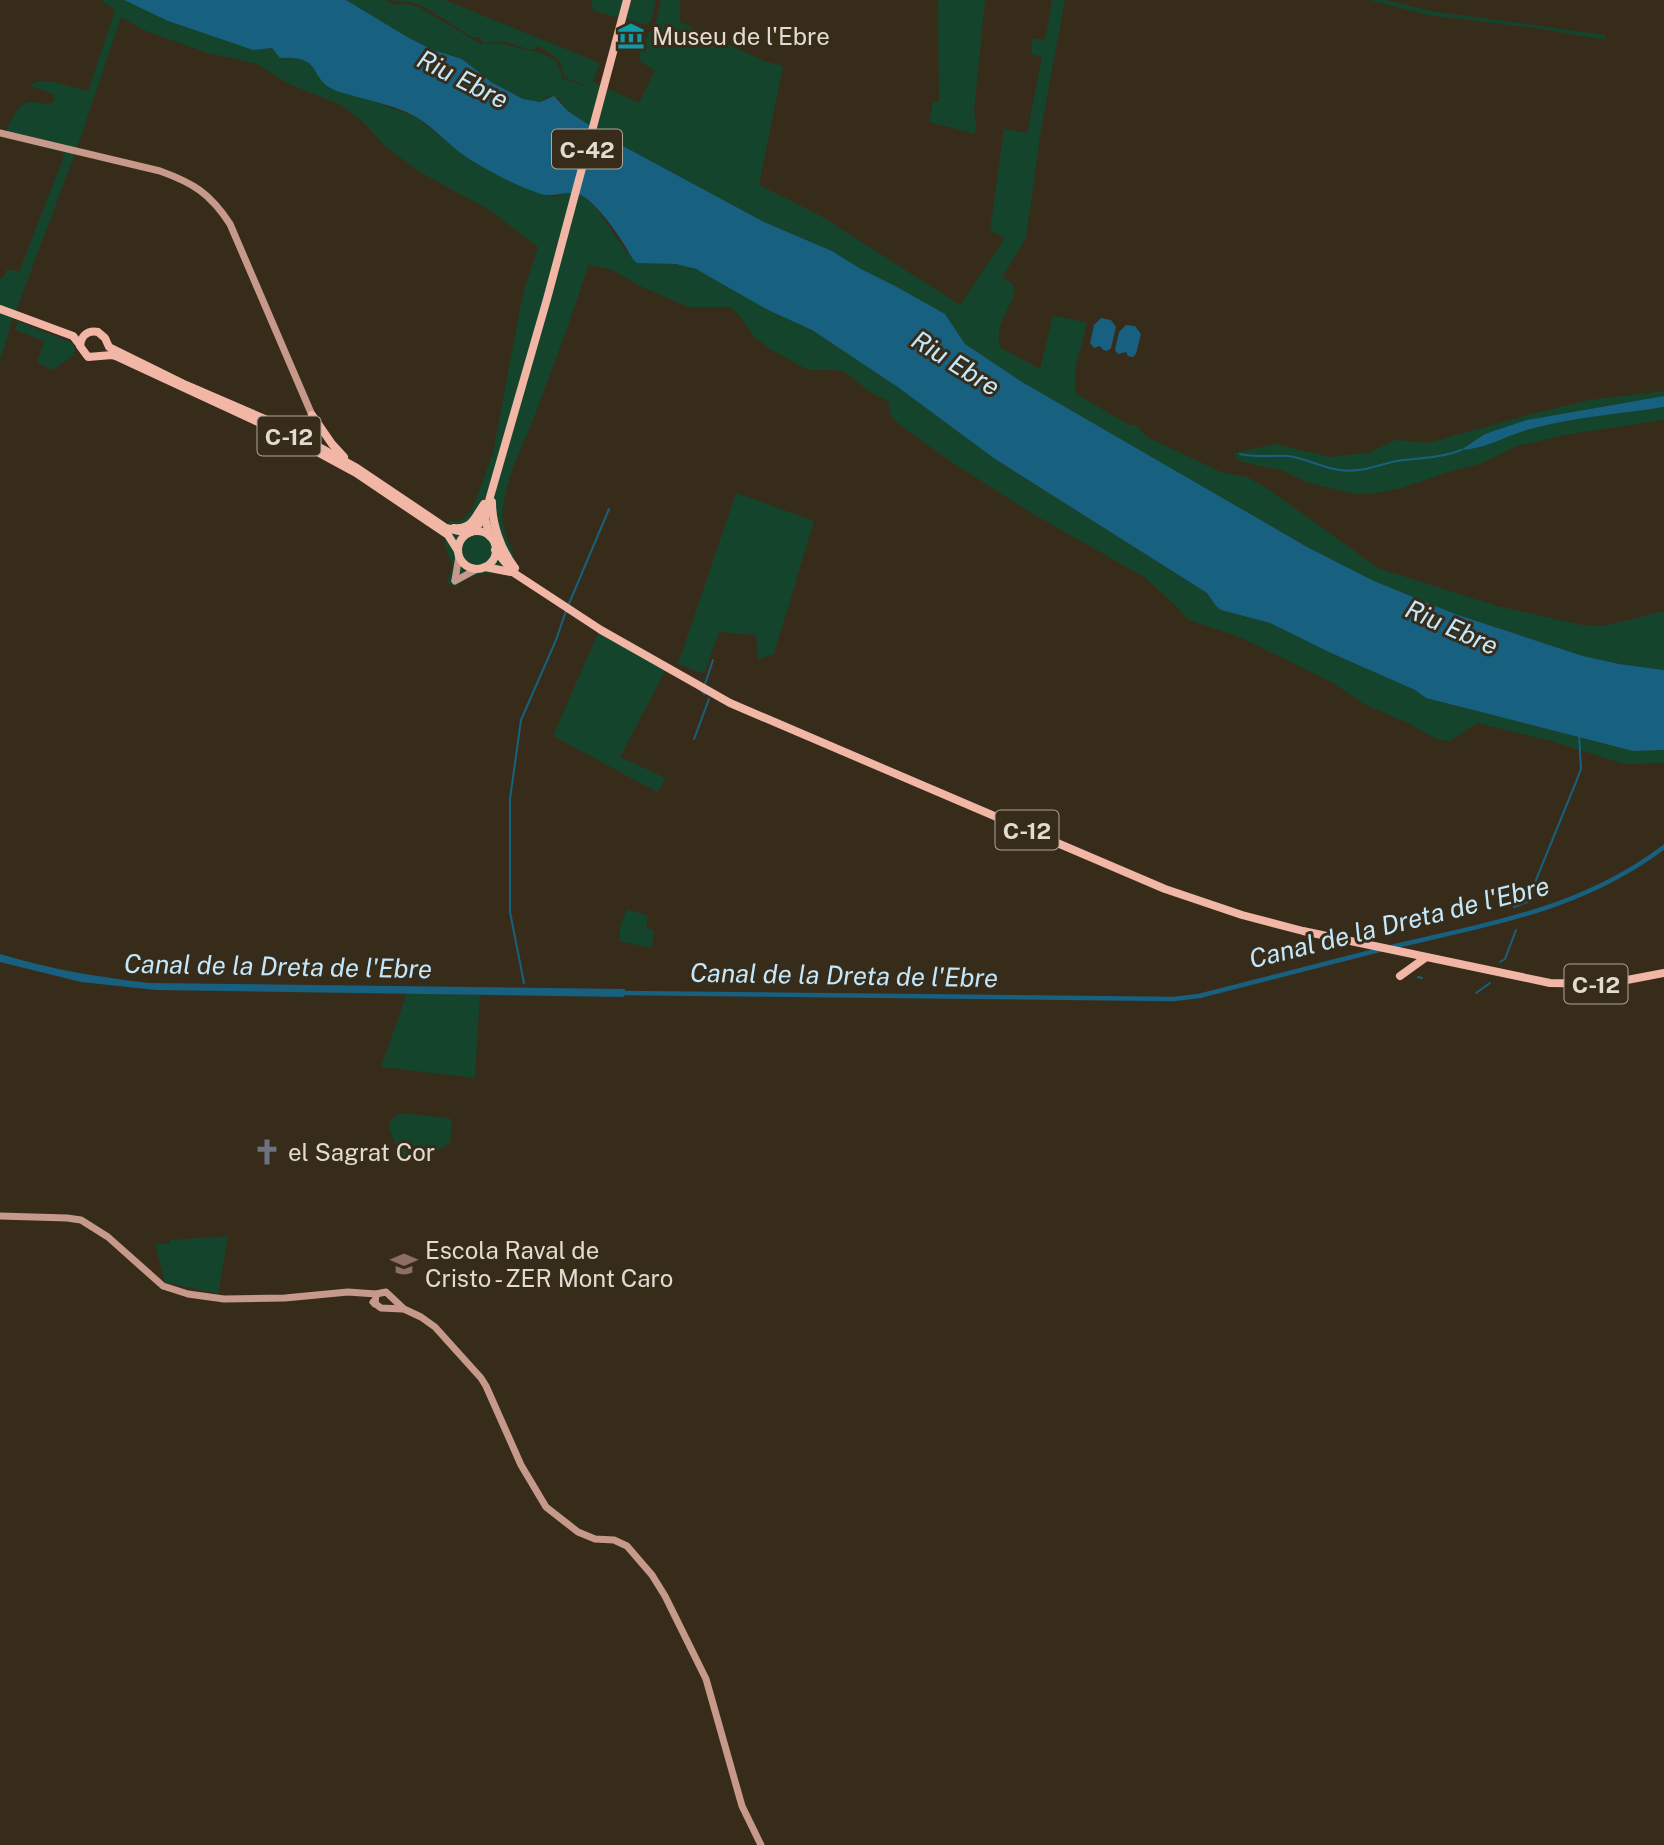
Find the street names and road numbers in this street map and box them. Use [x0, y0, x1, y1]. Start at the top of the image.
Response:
road number: C-42 [552, 130, 622, 168]
road number: C-12 [258, 416, 320, 456]
road number: C-12 [996, 810, 1058, 850]
road number: C-12 [1564, 965, 1628, 1004]

